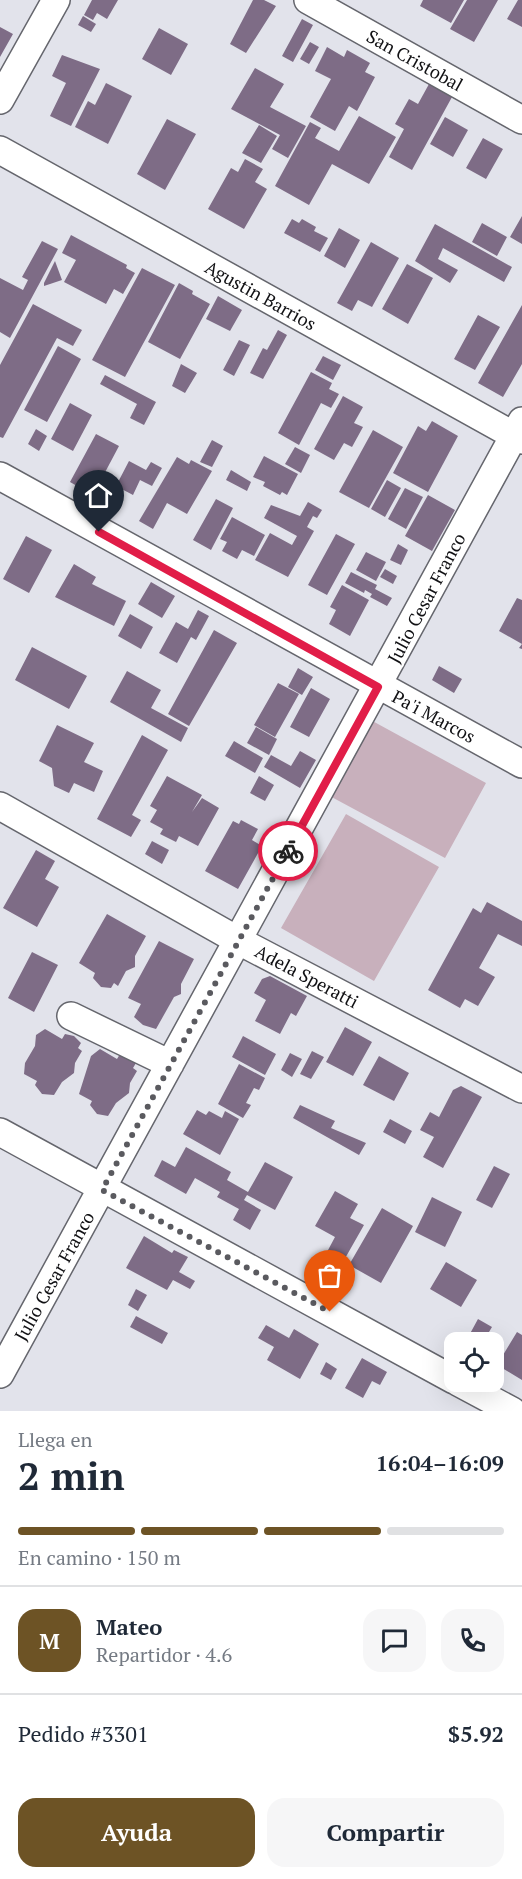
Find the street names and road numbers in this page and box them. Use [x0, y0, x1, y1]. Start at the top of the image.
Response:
street label: San Cristobal [363, 24, 467, 96]
street label: Agustin Barrios [201, 255, 321, 335]
street label: Julio Cesar Franco [381, 529, 471, 667]
street label: Pa'i Marcos [388, 684, 480, 748]
street label: Adela Speratti [251, 939, 363, 1013]
street label: Julio Cesar Franco [8, 1207, 100, 1345]

